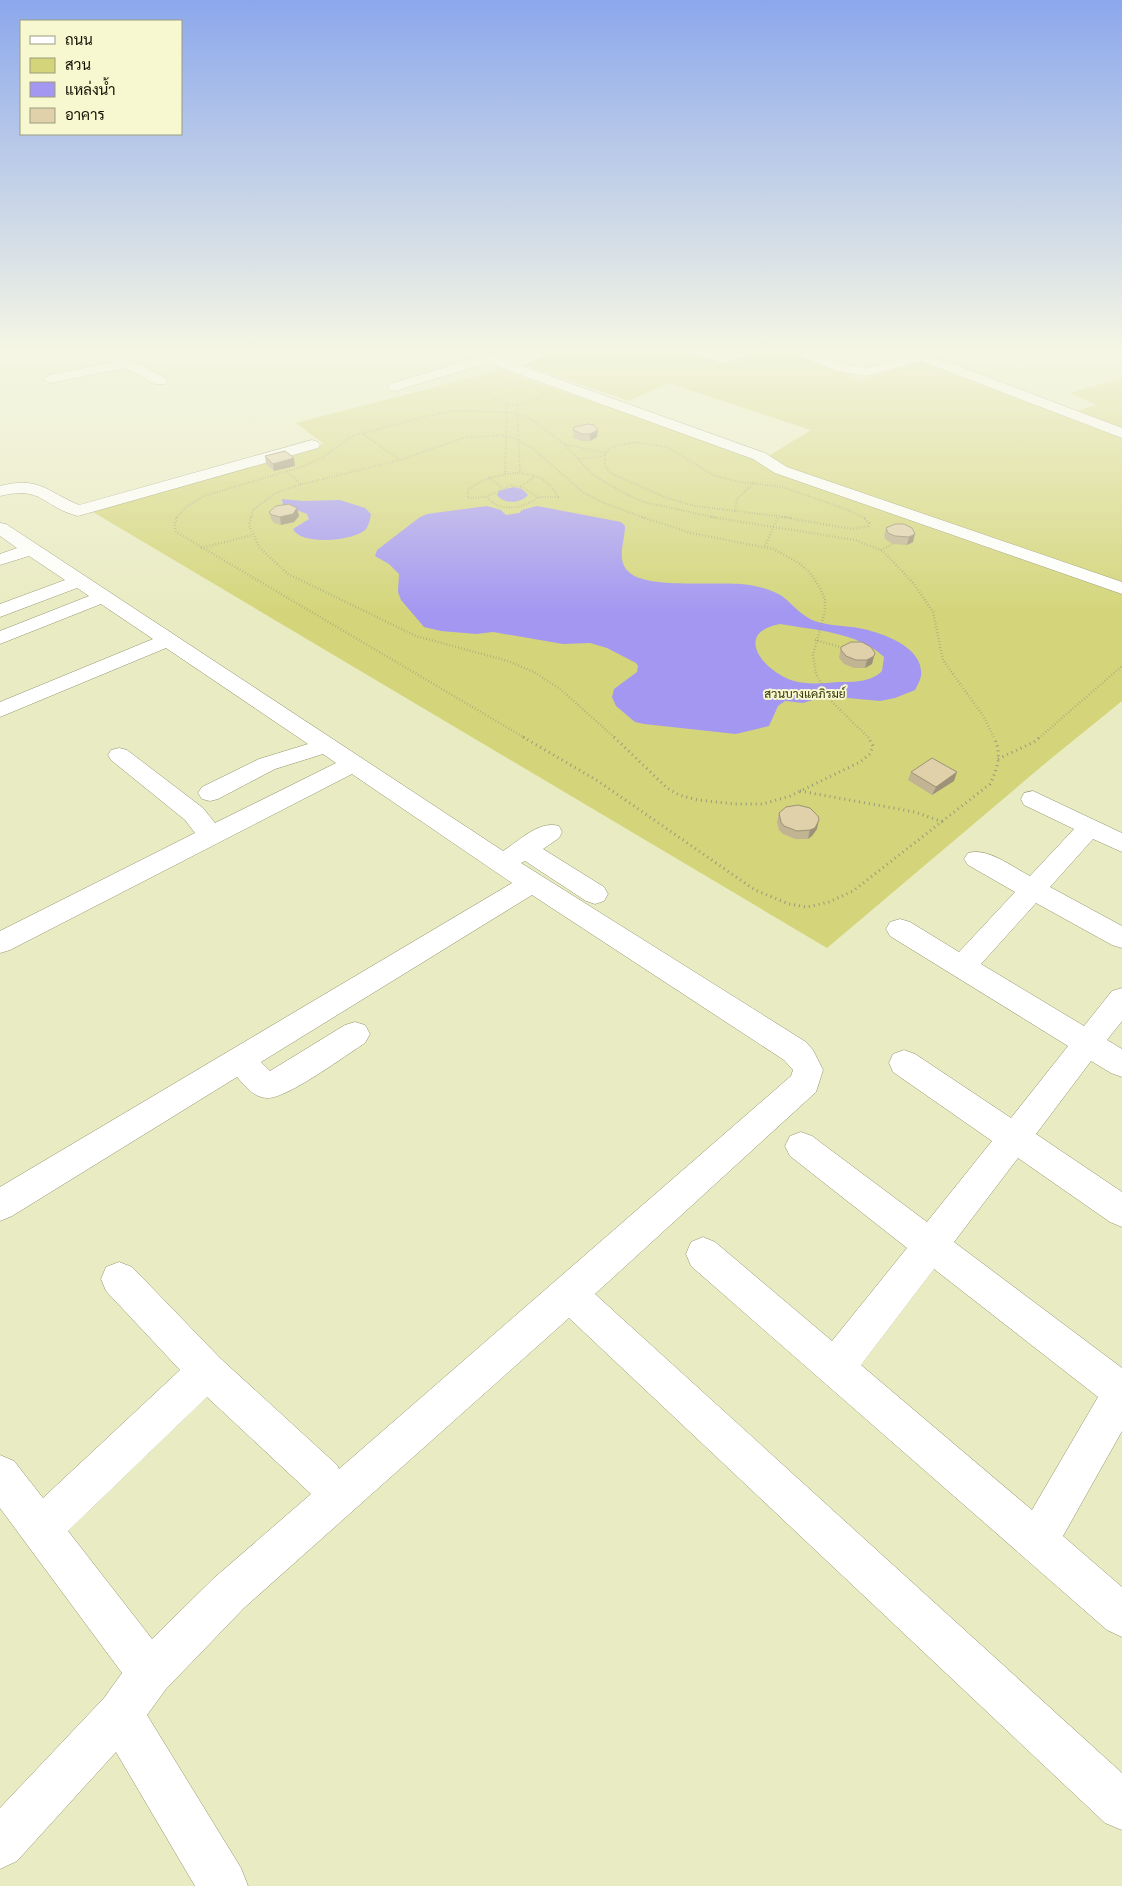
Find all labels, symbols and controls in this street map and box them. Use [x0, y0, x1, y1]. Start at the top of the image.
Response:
legend [20, 20, 182, 135]
text: ถนน [65, 31, 93, 49]
text: สวน [65, 56, 91, 74]
text: แหล่งน้ำ [65, 77, 116, 99]
text: อาคาร [65, 106, 105, 124]
park label: สวนบางแคภิรมย์ [764, 686, 846, 701]

